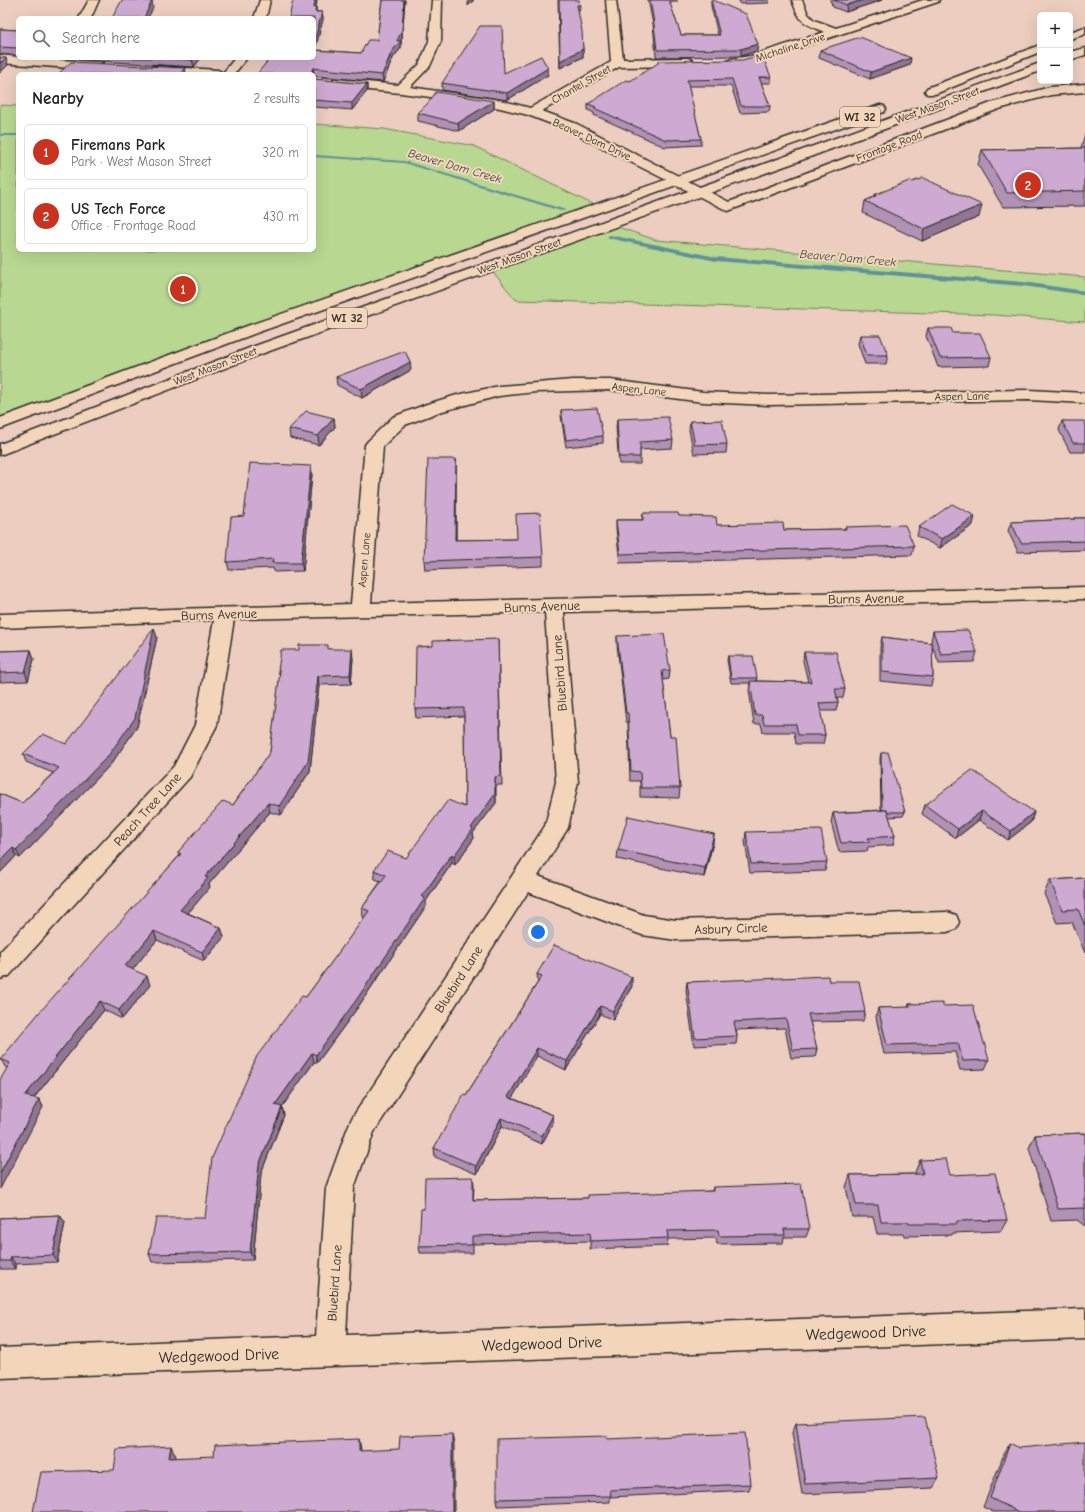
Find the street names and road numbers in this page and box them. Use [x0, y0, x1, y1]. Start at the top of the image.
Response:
street label: Michaline Drive [754, 30, 827, 65]
street label: Chantel Street [549, 62, 614, 107]
street label: West Mason Street [893, 84, 982, 127]
road number: WI 32 [840, 107, 880, 127]
street label: Beaver Dam Drive [551, 116, 633, 164]
street label: Frontage Road [854, 128, 924, 165]
street label: West Mason Street [475, 235, 564, 278]
road number: WI 32 [327, 308, 367, 328]
street label: West Mason Street [172, 344, 259, 388]
street label: Aspen Lane [611, 380, 667, 399]
street label: Aspen Lane [935, 390, 990, 403]
street label: Aspen Lane [356, 532, 373, 588]
street label: Burns Avenue [828, 590, 905, 607]
street label: Burns Avenue [504, 598, 581, 615]
street label: Burns Avenue [181, 606, 258, 623]
street label: Bluebird Lane [549, 634, 570, 712]
street label: Peach Tree Lane [111, 769, 184, 849]
street label: Asbury Circle [694, 920, 768, 937]
street label: Bluebird Lane [431, 943, 486, 1016]
street label: Bluebird Lane [324, 1244, 345, 1322]
street label: Wedgewood Drive [806, 1322, 926, 1344]
street label: Wedgewood Drive [482, 1333, 602, 1355]
street label: Wedgewood Drive [159, 1345, 279, 1367]

